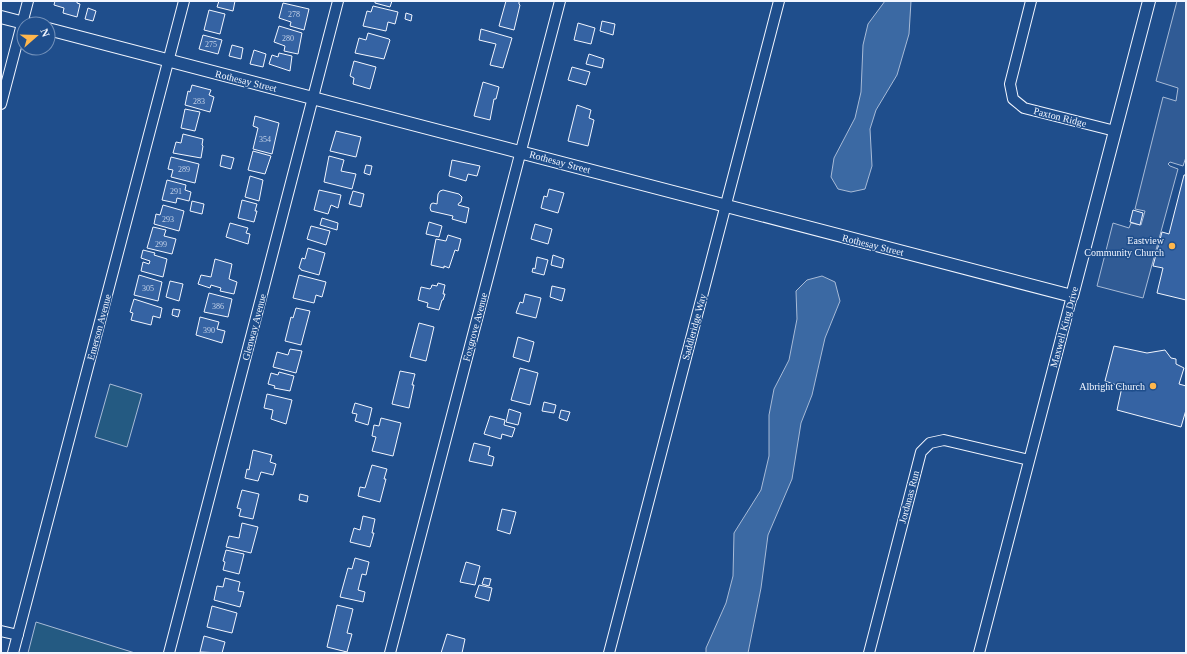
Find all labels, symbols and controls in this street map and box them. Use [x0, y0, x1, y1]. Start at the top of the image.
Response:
house number: 278 [288, 10, 300, 19]
north arrow [16, 16, 56, 56]
text: N [38, 27, 52, 38]
house number: 280 [282, 34, 294, 43]
house number: 275 [205, 40, 217, 49]
street label: Rothesay Street [214, 68, 278, 94]
house number: 283 [193, 97, 205, 106]
street label: Paxton Ridge [1032, 105, 1088, 129]
house number: 354 [259, 135, 271, 144]
street label: Rothesay Street [528, 149, 592, 176]
house number: 289 [178, 165, 190, 174]
house number: 291 [170, 187, 182, 196]
house number: 293 [162, 215, 174, 224]
street label: Rothesay Street [841, 232, 905, 258]
place label: Eastview Community Church [1084, 235, 1165, 258]
house number: 299 [155, 240, 167, 249]
marker: Eastview Community Church [1167, 241, 1177, 251]
house number: 305 [142, 284, 154, 293]
street label: Maxwell King Drive [1048, 285, 1080, 369]
street label: Foxgrove Avenue [461, 291, 490, 363]
street label: Emerson Avenue [85, 292, 113, 361]
street label: Glenway Avenue [240, 292, 268, 361]
street label: Saddleridge Way [680, 293, 708, 361]
house number: 386 [212, 302, 224, 311]
house number: 390 [203, 326, 215, 335]
place label: Albright Church [1079, 381, 1145, 392]
marker: Albright Church [1148, 381, 1158, 391]
street label: Jordanas Run [897, 469, 921, 525]

